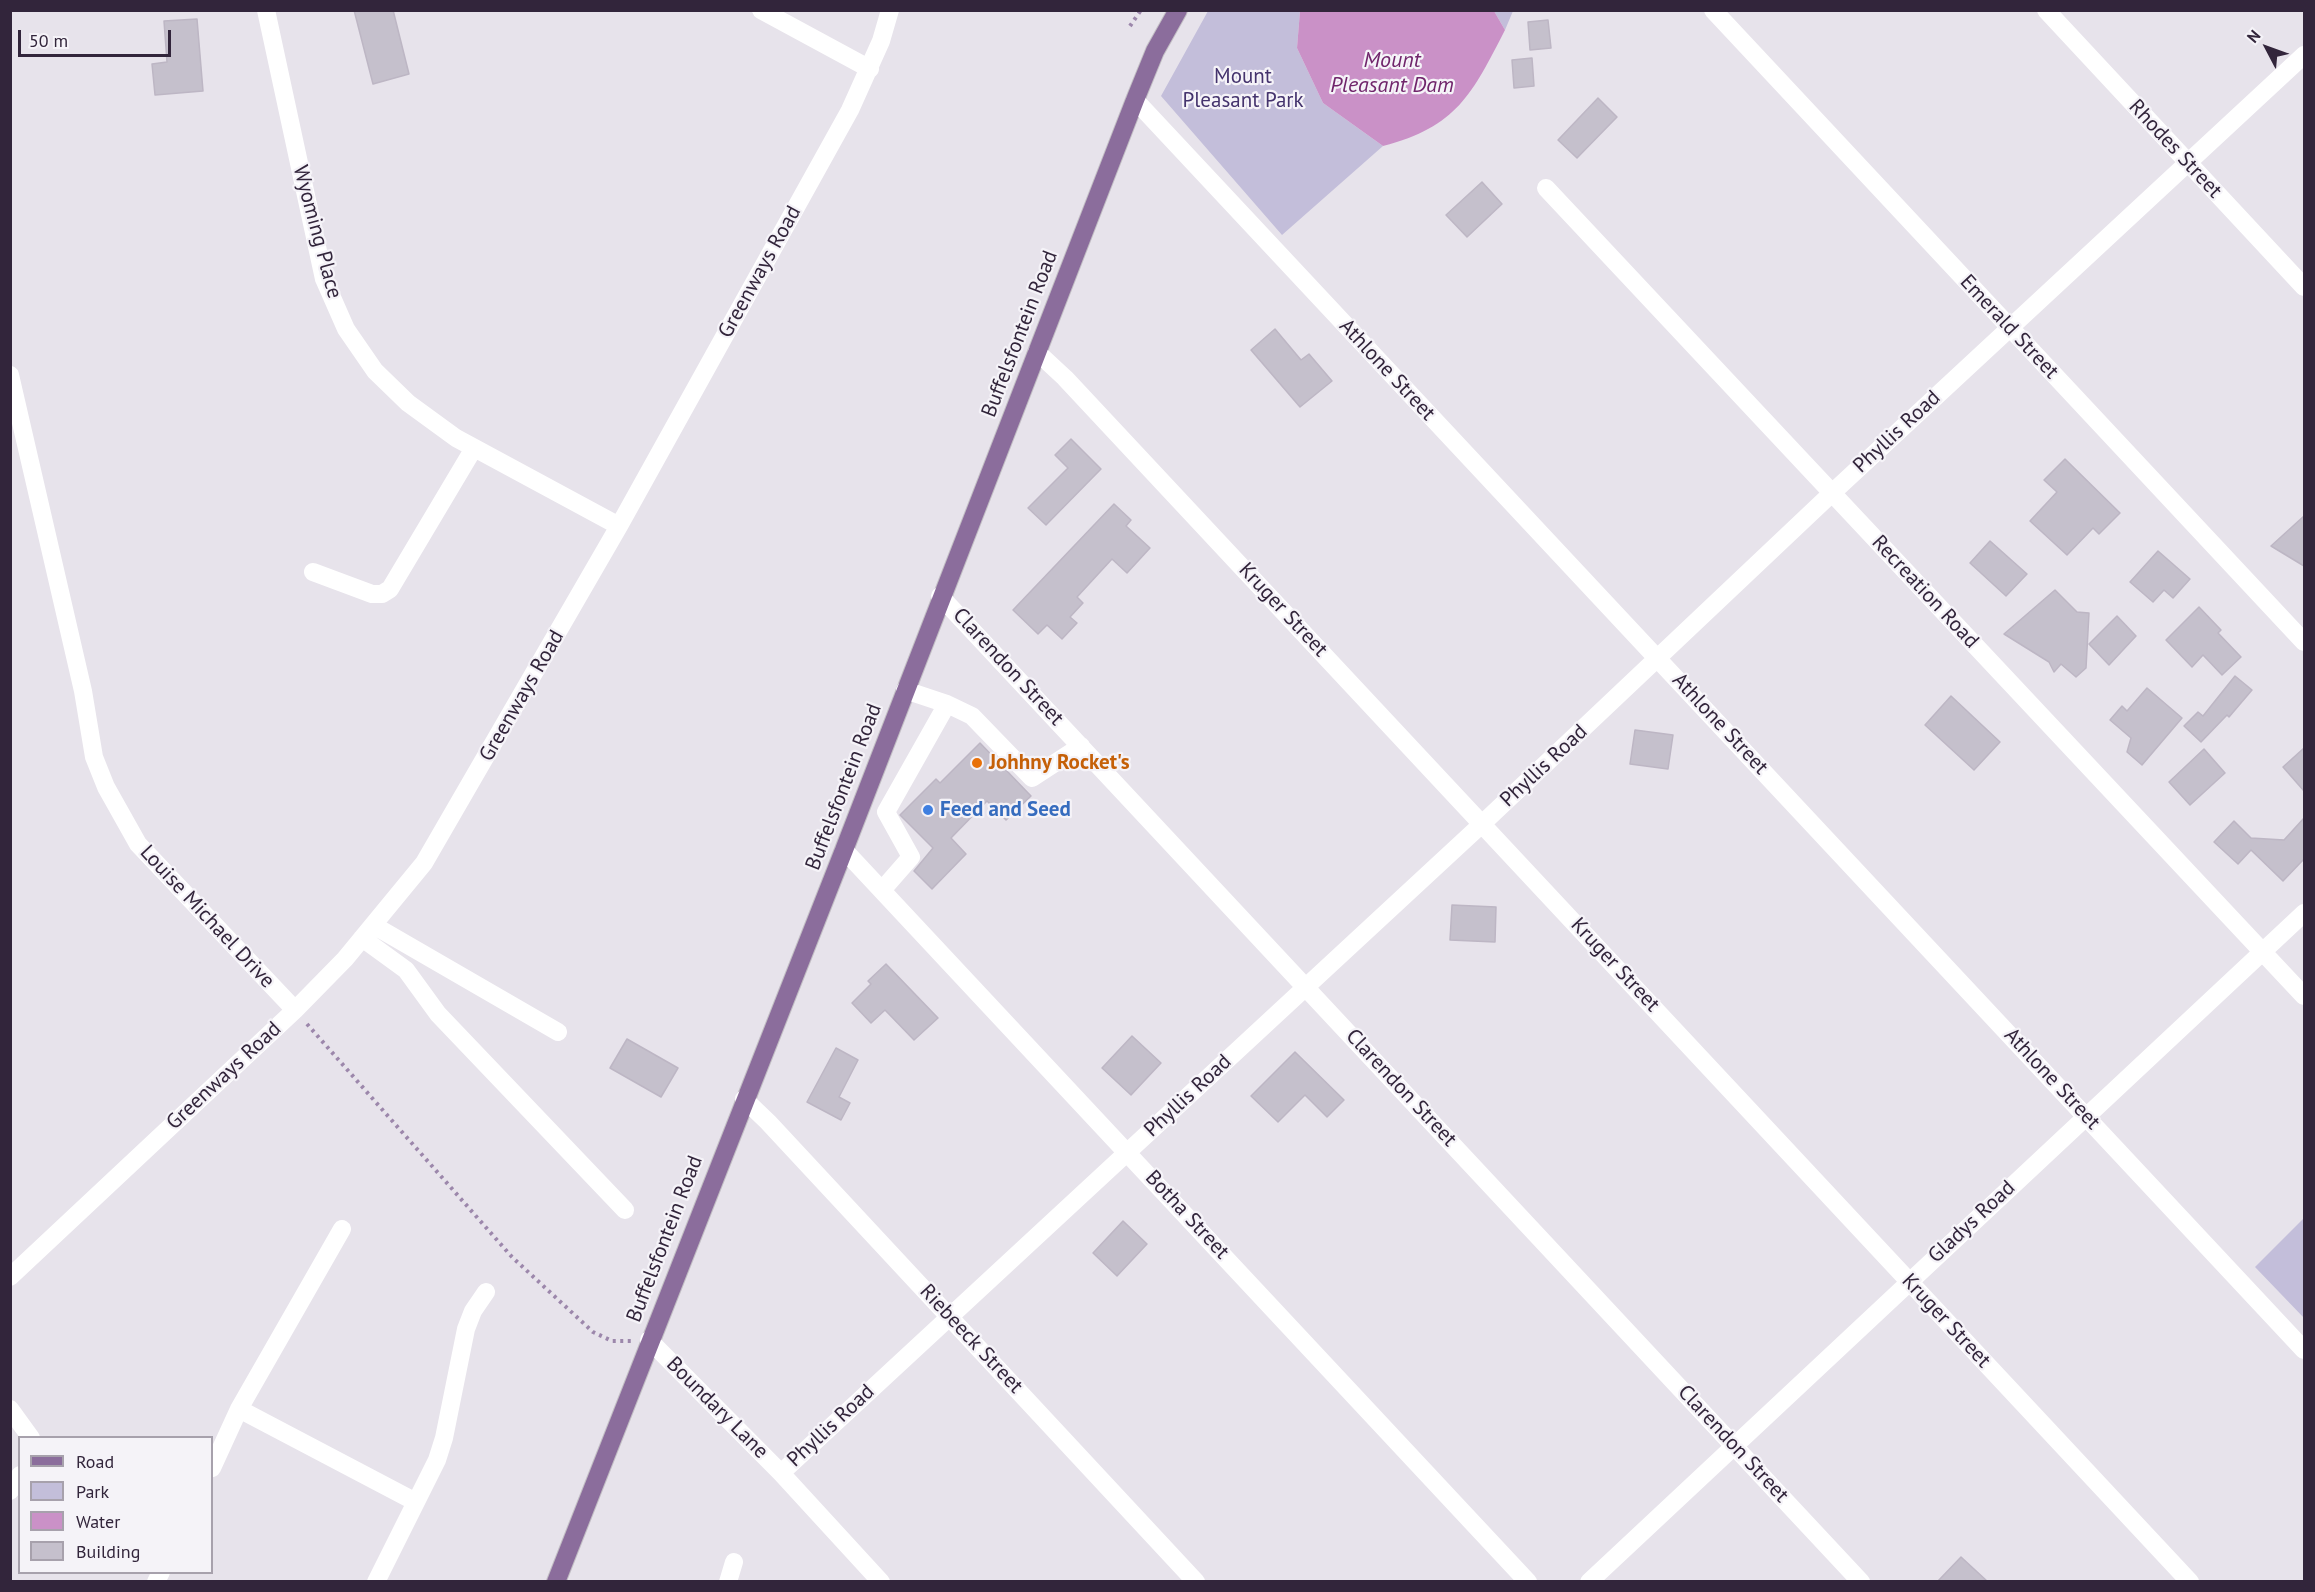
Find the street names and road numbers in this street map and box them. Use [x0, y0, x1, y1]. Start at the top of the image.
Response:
street label: Rhodes Street [2123, 95, 2227, 203]
street label: Wyoming Place [287, 163, 347, 301]
street label: Greenways Road [713, 202, 807, 342]
street label: Buffelsfontein Road [977, 247, 1063, 421]
street label: Emerald Street [1954, 270, 2064, 384]
street label: Athlone Street [1334, 314, 1440, 426]
street label: Phyllis Road [1848, 385, 1946, 479]
street label: Recreation Road [1866, 530, 1984, 654]
street label: Kruger Street [1233, 558, 1333, 662]
street label: Clarendon Street [947, 603, 1069, 731]
street label: Greenways Road [474, 626, 570, 766]
street label: Athlone Street [1667, 668, 1773, 780]
street label: Buffelsfontein Road [801, 700, 887, 874]
street label: Phyllis Road [1495, 719, 1593, 813]
street label: Louise Michael Drive [134, 840, 280, 994]
street label: Kruger Street [1565, 913, 1665, 1017]
street label: Greenways Road [162, 1017, 286, 1135]
street label: Athlone Street [1999, 1023, 2105, 1135]
street label: Clarendon Street [1340, 1024, 1462, 1152]
street label: Phyllis Road [1139, 1049, 1237, 1143]
street label: Buffelsfontein Road [622, 1152, 708, 1326]
street label: Botha Street [1140, 1166, 1234, 1264]
street label: Gladys Road [1923, 1175, 2021, 1269]
street label: Kruger Street [1896, 1269, 1996, 1373]
street label: Riebeeck Street [914, 1279, 1028, 1399]
street label: Boundary Lane [661, 1352, 773, 1464]
street label: Phyllis Road [782, 1379, 880, 1473]
street label: Clarendon Street [1672, 1380, 1794, 1508]

